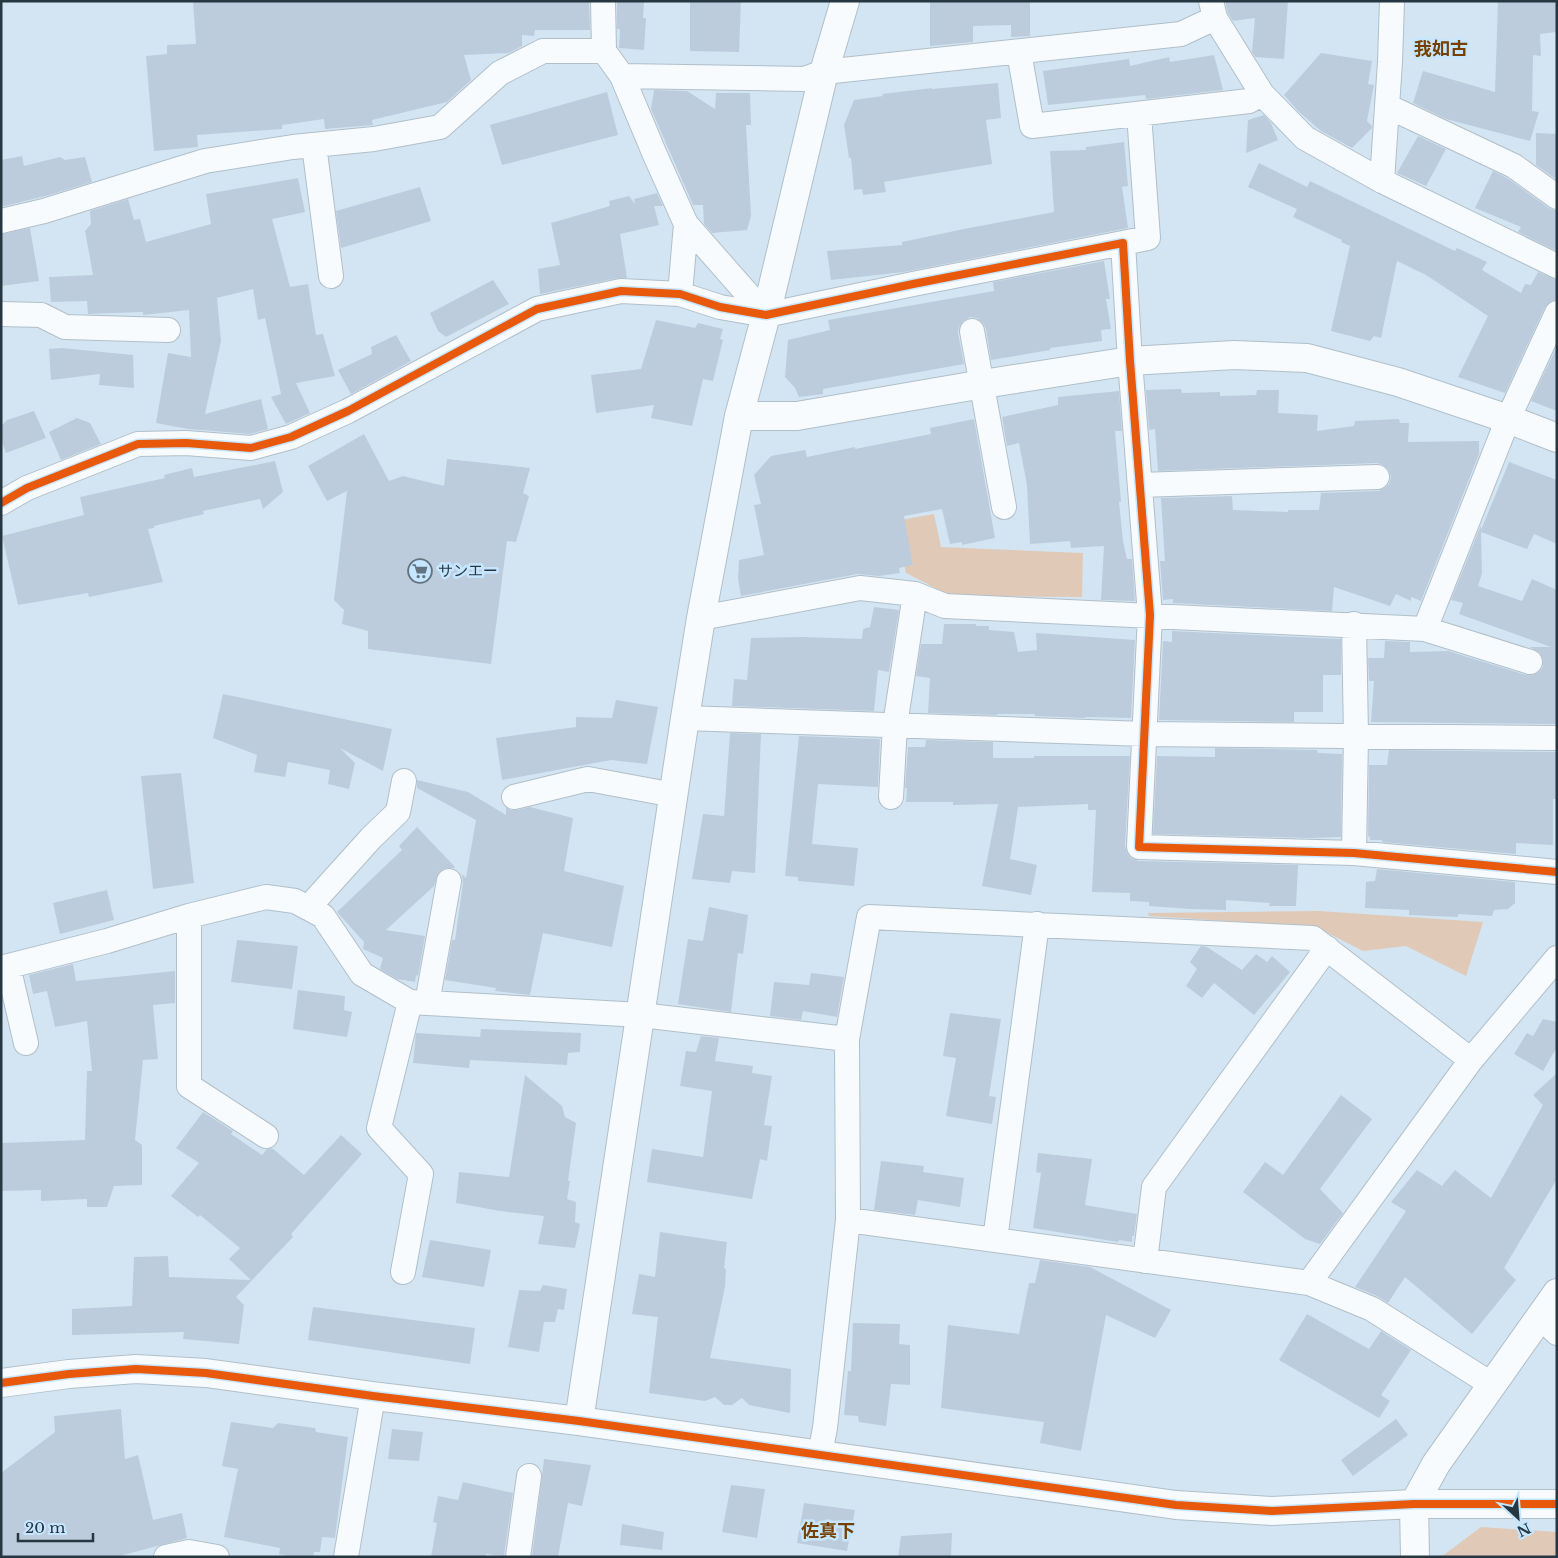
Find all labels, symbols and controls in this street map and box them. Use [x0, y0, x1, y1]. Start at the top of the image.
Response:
district label: 我如古 [1414, 38, 1468, 60]
supermarket icon: サンエー [407, 558, 433, 584]
place label: サンエー [438, 561, 498, 580]
north arrow [1493, 1493, 1543, 1543]
scale bar [18, 1510, 92, 1542]
text: 20 m [25, 1518, 65, 1537]
text: N [1514, 1519, 1534, 1541]
district label: 佐真下 [801, 1520, 855, 1542]

